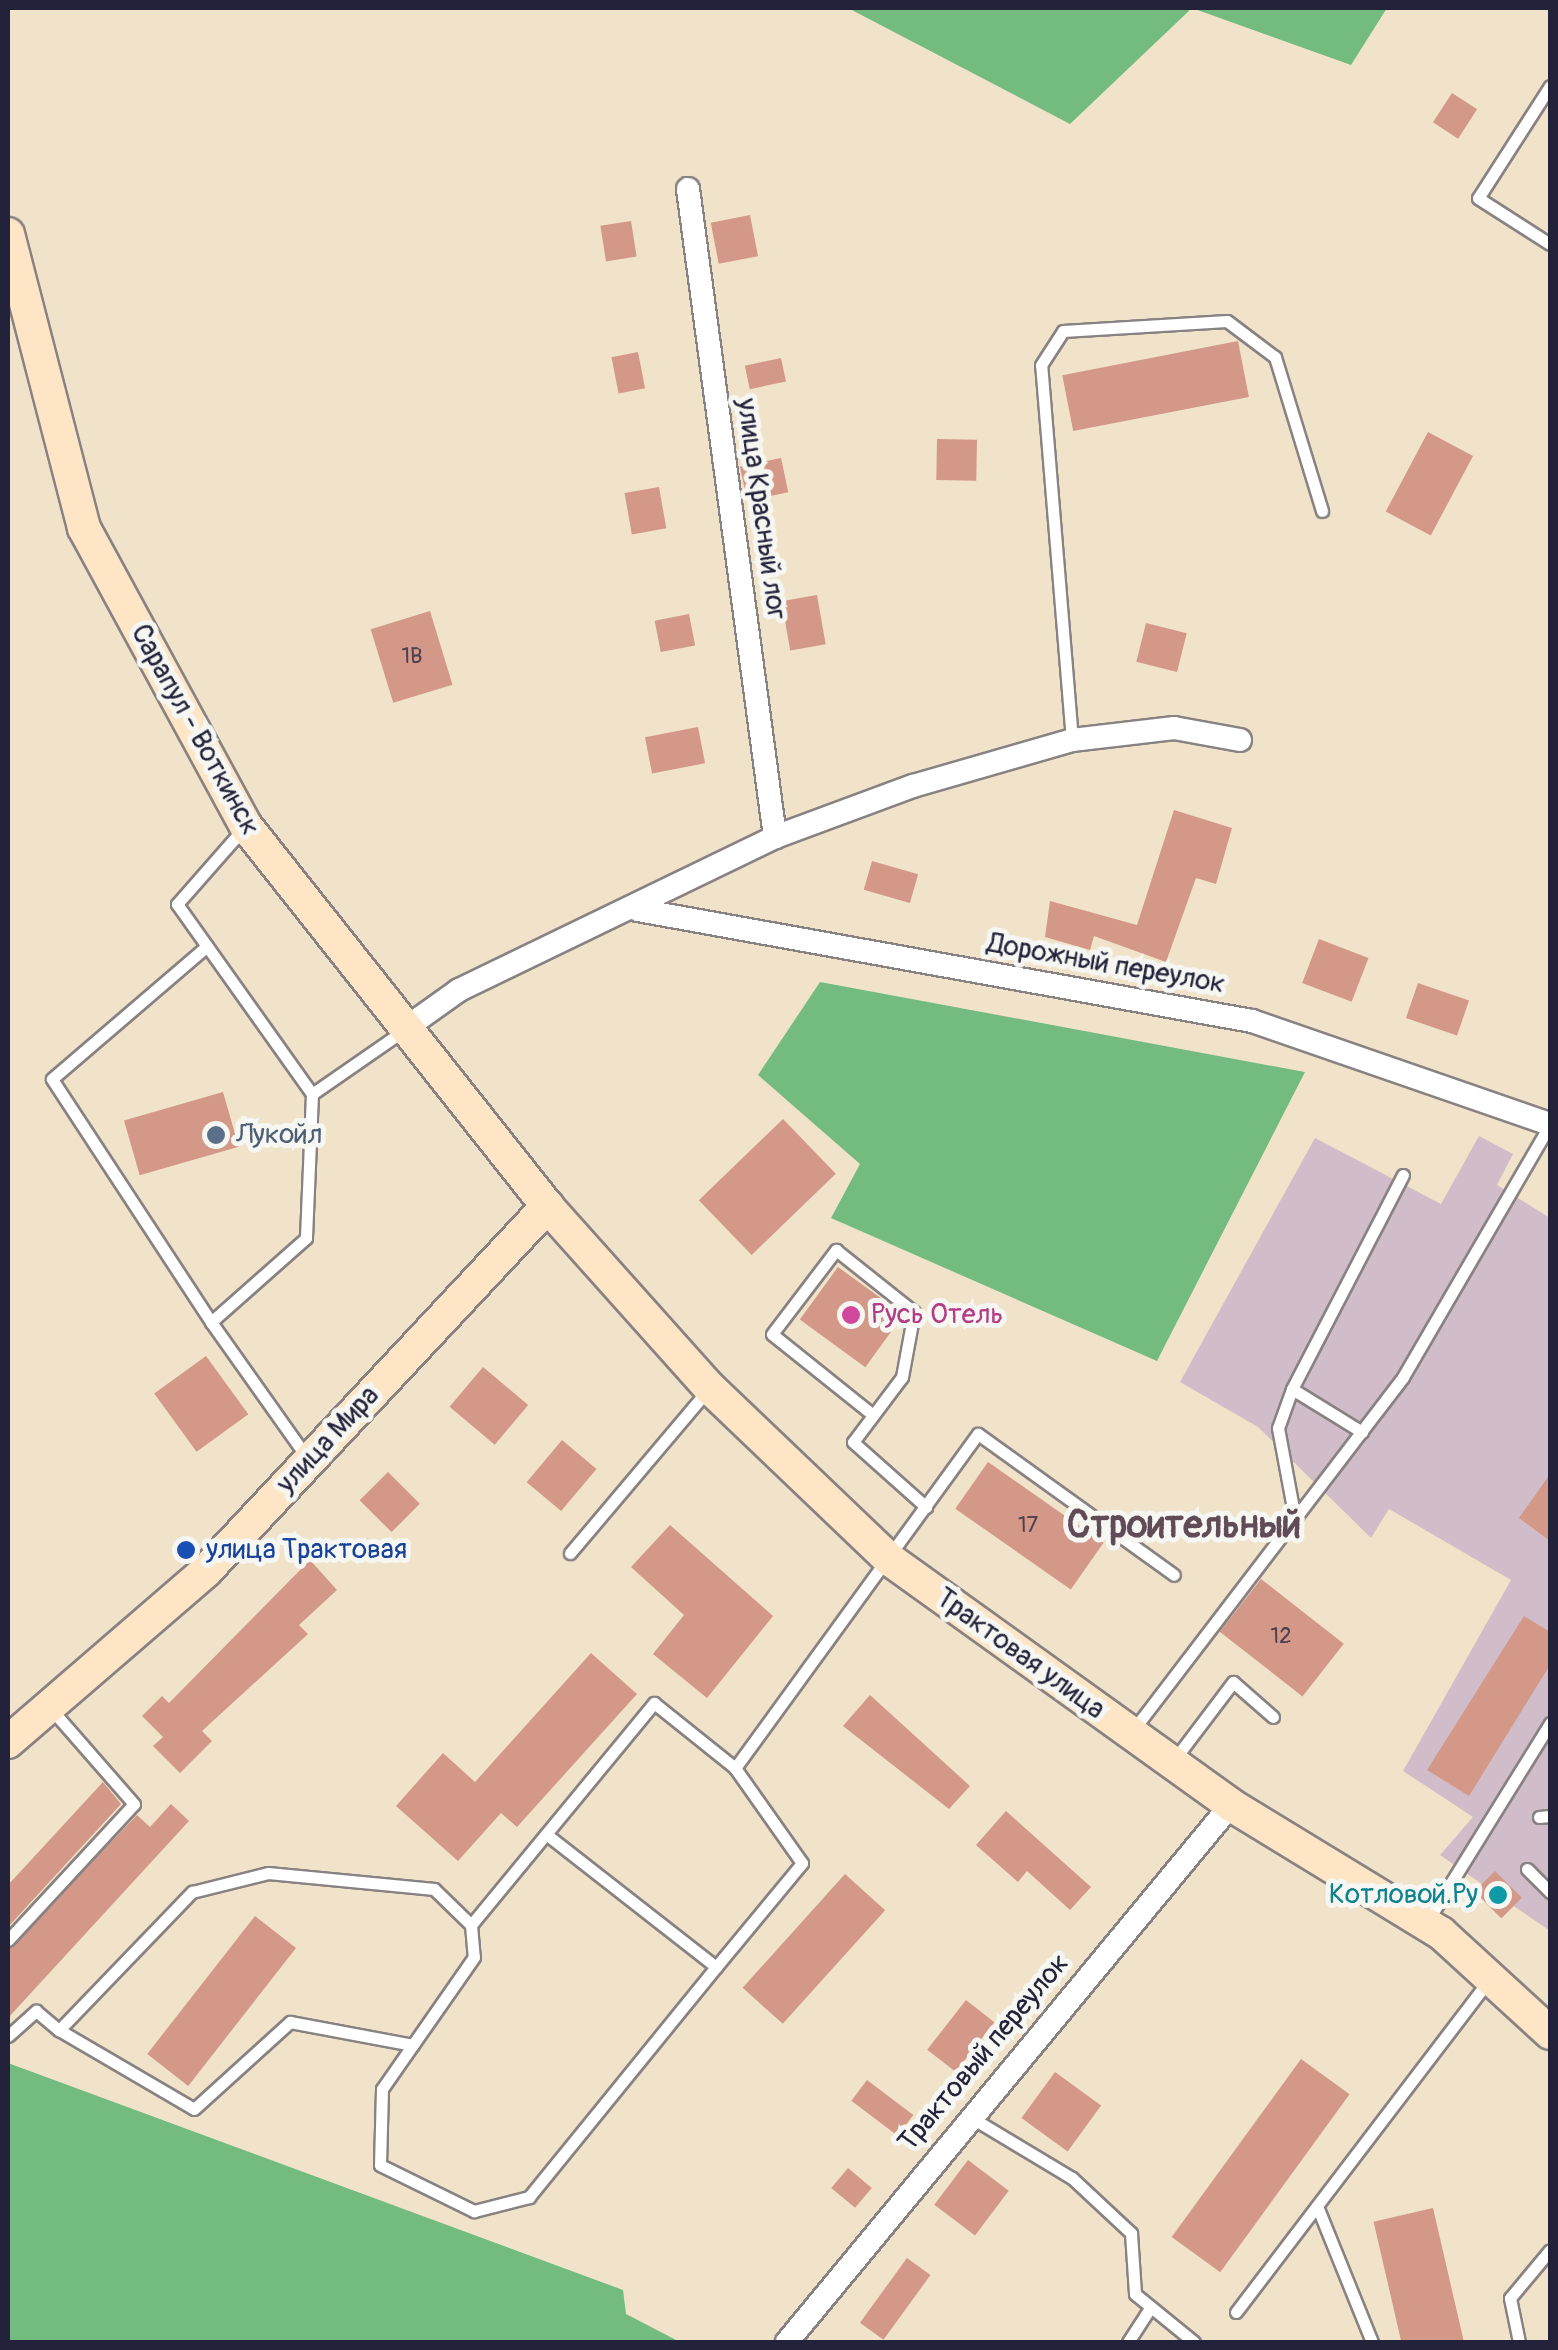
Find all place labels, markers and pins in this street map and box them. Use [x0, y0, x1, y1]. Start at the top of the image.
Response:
place label: Лукойл [236, 1118, 322, 1152]
marker: Лукойл [205, 1124, 227, 1146]
place label: Русь Отель [871, 1298, 1003, 1332]
marker: Русь Отель [840, 1304, 862, 1326]
place label: улица Трактовая [206, 1533, 407, 1567]
marker: улица Трактовая [175, 1539, 197, 1561]
place label: Котловой.Ру [1329, 1878, 1478, 1912]
marker: Котловой.Ру [1487, 1884, 1509, 1906]

